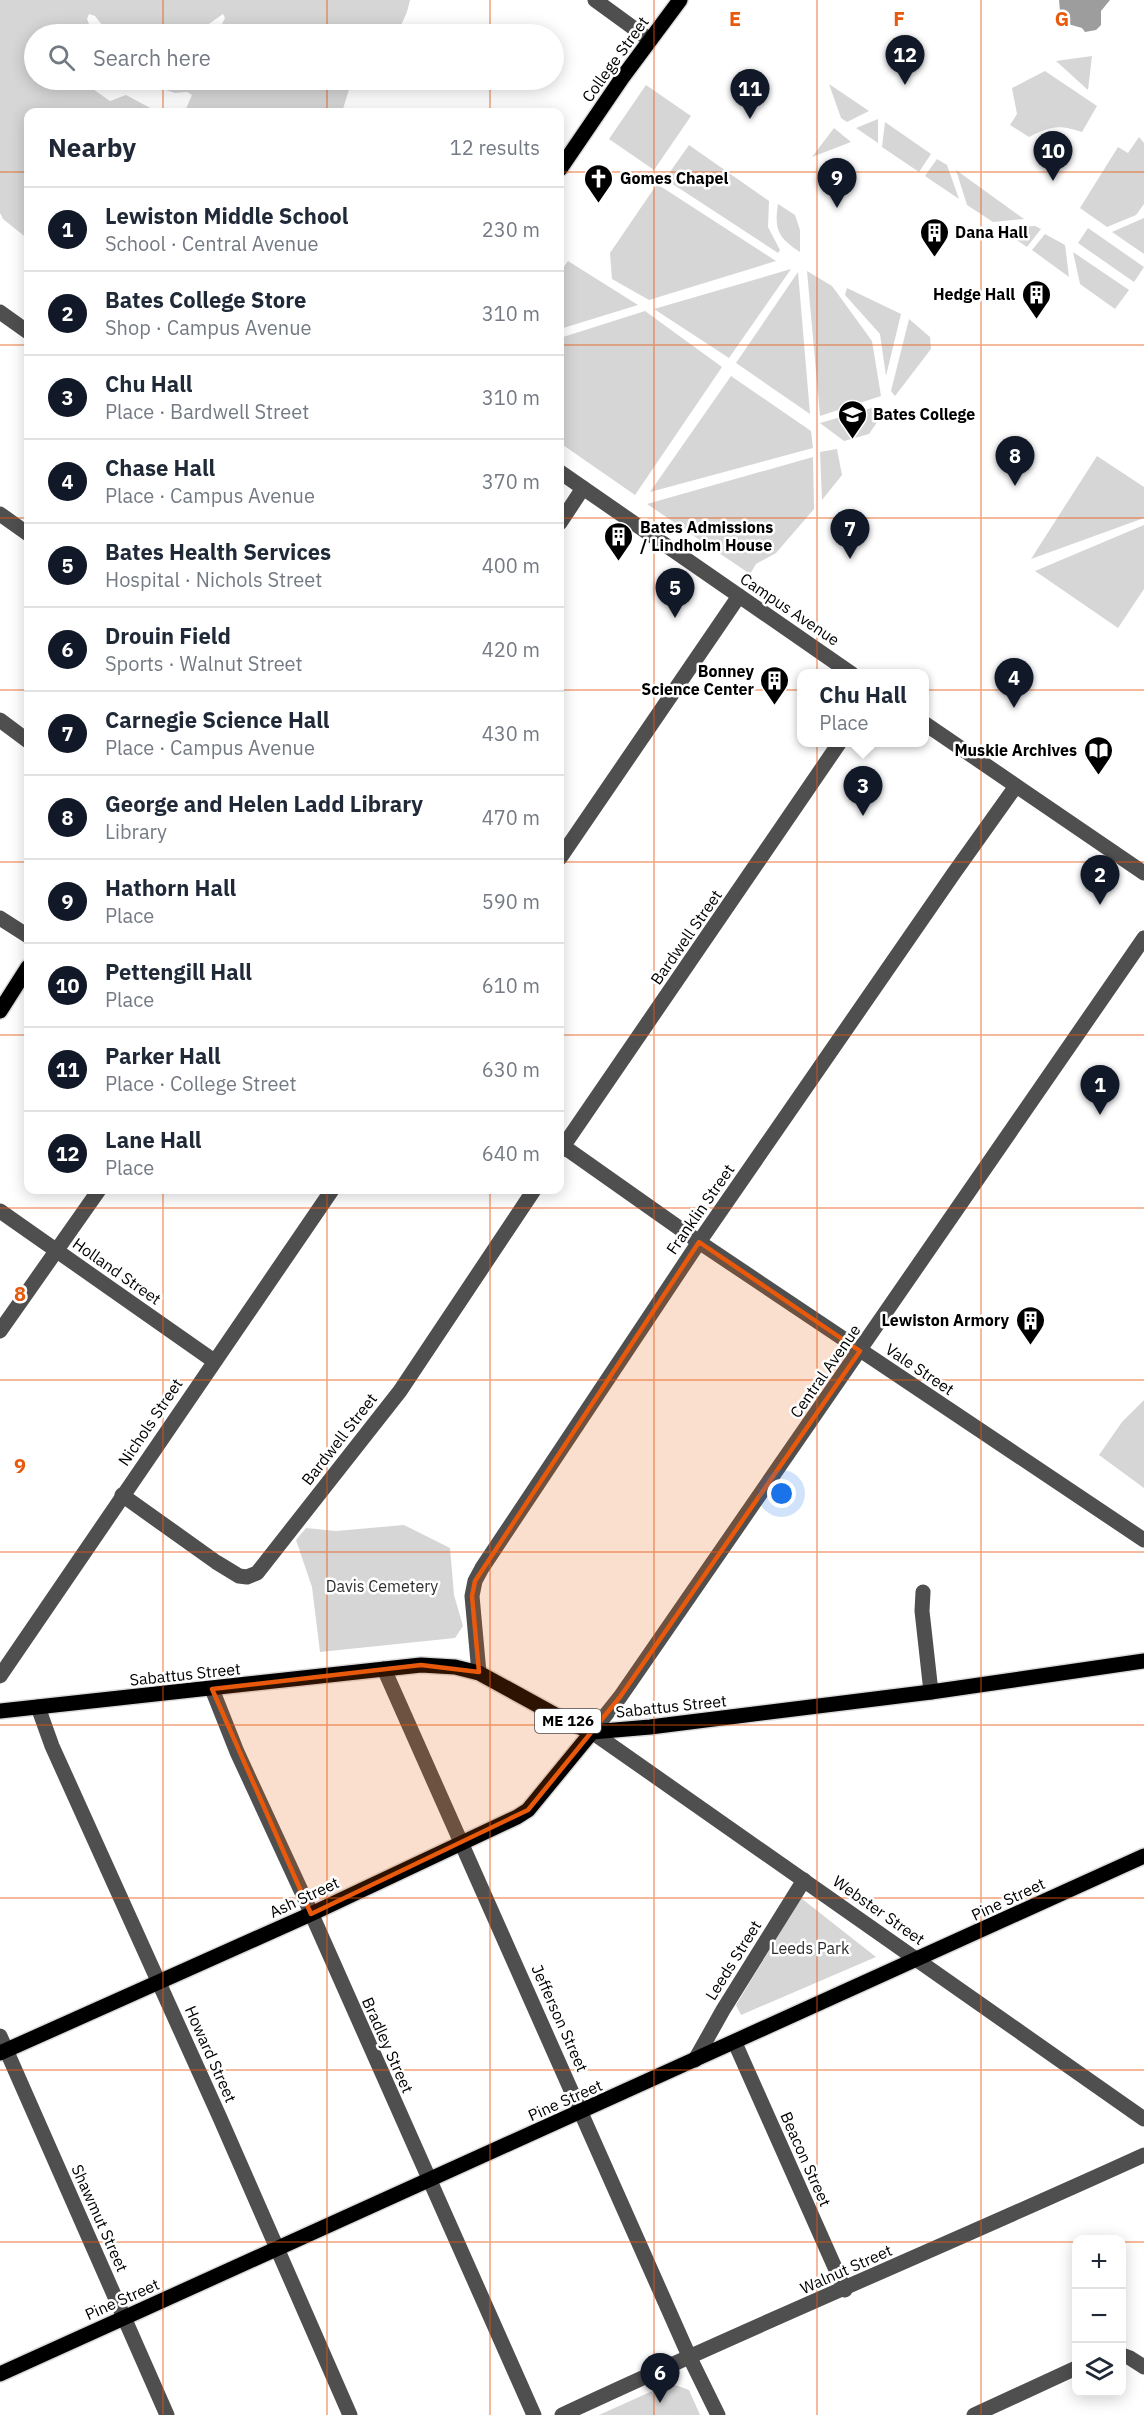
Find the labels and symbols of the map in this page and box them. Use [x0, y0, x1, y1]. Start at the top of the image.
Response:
text: E [729, 5, 741, 32]
text: F [893, 5, 905, 32]
text: G [1055, 5, 1069, 32]
street label: College Street [577, 12, 653, 106]
pin: 12 [886, 36, 924, 85]
pin: 11 [730, 70, 770, 119]
pin: 10 [1034, 132, 1072, 181]
pin: 9 [818, 158, 856, 208]
church icon: Gomes Chapel [583, 162, 615, 204]
place label: Gomes Chapel [620, 168, 728, 188]
building icon: Dana Hall [918, 216, 950, 258]
place label: Dana Hall [955, 222, 1028, 242]
building icon: Hedge Hall [1020, 278, 1052, 320]
place label: Hedge Hall [933, 284, 1015, 304]
school or university icon: Bates College [836, 398, 868, 440]
place label: Bates College [873, 404, 975, 424]
pin: 8 [996, 436, 1034, 486]
pin: 7 [830, 510, 870, 559]
place label: Bates Admissions / Lindholm House [640, 517, 773, 555]
building icon: Bates Admissions / Lindholm House [603, 520, 635, 562]
pin: 5 [656, 568, 694, 618]
street label: Campus Avenue [736, 568, 844, 650]
pin: 4 [994, 658, 1034, 708]
place label: Bonney Science Center [641, 661, 755, 699]
building icon: Bonney Science Center [759, 664, 791, 706]
library icon: Muskie Archives [1082, 734, 1114, 776]
place label: Muskie Archives [954, 740, 1077, 760]
pin: 3 [844, 766, 882, 816]
pin: 2 [1080, 856, 1120, 905]
street label: Bardwell Street [646, 886, 726, 988]
pin: 1 [1080, 1066, 1120, 1115]
street label: Franklin Street [662, 1160, 738, 1258]
street label: Holland Street [69, 1233, 165, 1309]
text: 8 [14, 1280, 26, 1307]
building icon: Lewiston Armory [1014, 1304, 1046, 1346]
place label: Lewiston Armory [882, 1310, 1009, 1330]
street label: Central Avenue [785, 1320, 865, 1422]
street label: Vale Street [882, 1339, 958, 1399]
street label: Nichols Street [113, 1374, 187, 1470]
street label: Bardwell Street [297, 1389, 381, 1489]
text: 9 [14, 1452, 26, 1479]
your location [767, 1479, 796, 1508]
park label: Davis Cemetery [326, 1576, 438, 1596]
street label: Sabattus Street [129, 1658, 241, 1690]
street label: Sabattus Street [615, 1690, 727, 1722]
road number: ME 126 [535, 1709, 601, 1733]
street label: Webster Street [829, 1871, 929, 1949]
street label: Ash Street [266, 1872, 342, 1922]
street label: Pine Street [968, 1873, 1048, 1925]
street label: Leeds Street [701, 1916, 765, 2004]
park label: Leeds Park [771, 1938, 850, 1958]
street label: Jefferson Street [527, 1961, 593, 2075]
street label: Bradley Street [358, 1994, 418, 2096]
street label: Howard Street [181, 2003, 241, 2105]
street label: Pine Street [525, 2075, 605, 2125]
street label: Beacon Street [776, 2109, 836, 2209]
street label: Shawmut Street [67, 2161, 133, 2275]
street label: Walnut Street [797, 2240, 895, 2298]
street label: Pine Street [82, 2274, 162, 2324]
pin: 6 [640, 2354, 680, 2403]

